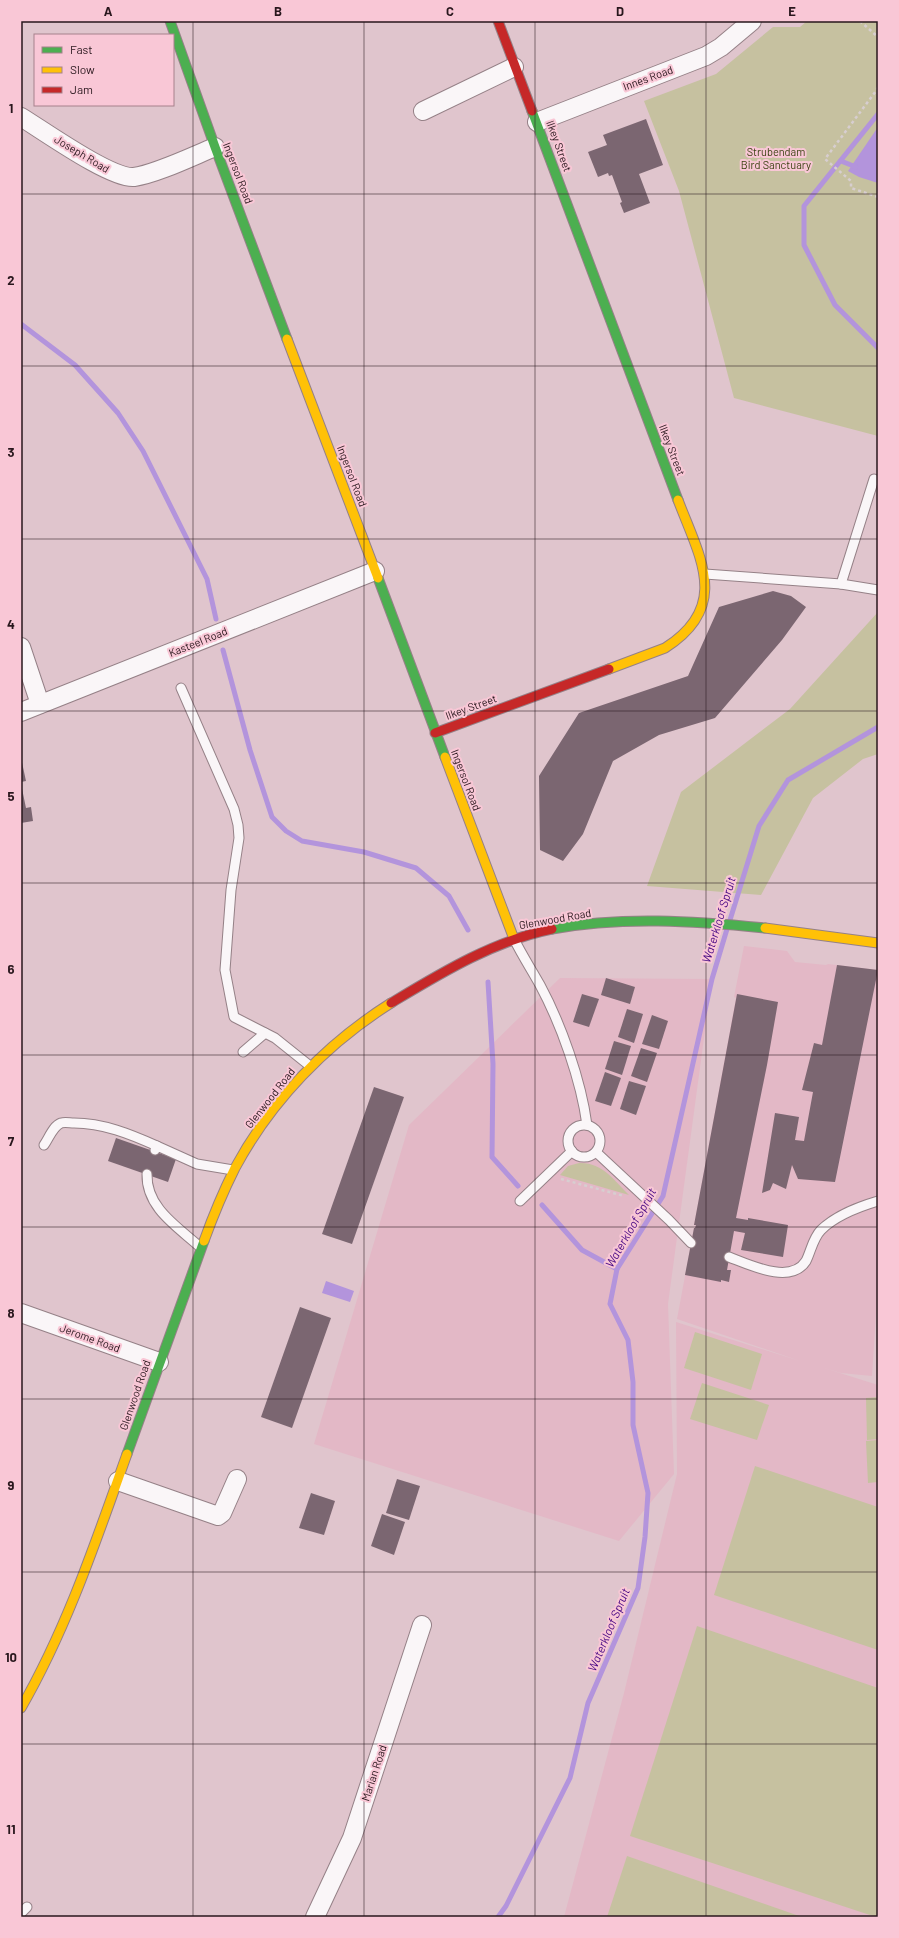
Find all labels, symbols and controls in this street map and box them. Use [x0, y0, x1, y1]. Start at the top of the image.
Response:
text: A [104, 3, 113, 19]
text: B [274, 3, 282, 19]
text: C [446, 3, 454, 19]
text: D [616, 3, 624, 19]
text: E [788, 3, 796, 19]
legend [34, 34, 174, 106]
text: Fast [70, 42, 93, 56]
text: Slow [70, 62, 95, 76]
street label: Innes Road [621, 62, 675, 93]
text: Jam [70, 82, 93, 96]
text: 1 [9, 100, 13, 116]
street label: Ilkey Street [544, 118, 575, 173]
street label: Joseph Road [52, 132, 112, 175]
street label: Ingersol Road [221, 140, 256, 205]
park label: Strubendam Bird Sanctuary [741, 145, 811, 171]
text: 2 [7, 272, 15, 288]
street label: Ilkey Street [657, 422, 688, 477]
street label: Ingersol Road [335, 443, 370, 508]
text: 3 [7, 444, 15, 460]
text: 4 [7, 616, 15, 632]
street label: Kasteel Road [167, 624, 229, 659]
street label: Ilkey Street [443, 691, 498, 722]
street label: Ingersol Road [449, 747, 484, 812]
text: 5 [7, 788, 15, 804]
water label: Waterkloof Spruit [698, 874, 738, 964]
street label: Glenwood Road [518, 906, 592, 931]
text: 6 [8, 961, 15, 977]
street label: Glenwood Road [242, 1065, 297, 1131]
text: 7 [8, 1133, 15, 1149]
water label: Waterkloof Spruit [602, 1185, 659, 1270]
text: 8 [7, 1305, 15, 1321]
street label: Jerome Road [58, 1321, 122, 1355]
street label: Glenwood Road [116, 1358, 153, 1432]
text: 9 [8, 1477, 15, 1493]
water label: Waterkloof Spruit [584, 1585, 632, 1673]
text: 10 [5, 1649, 17, 1665]
street label: Marian Road [358, 1743, 389, 1803]
text: 11 [6, 1821, 16, 1837]

